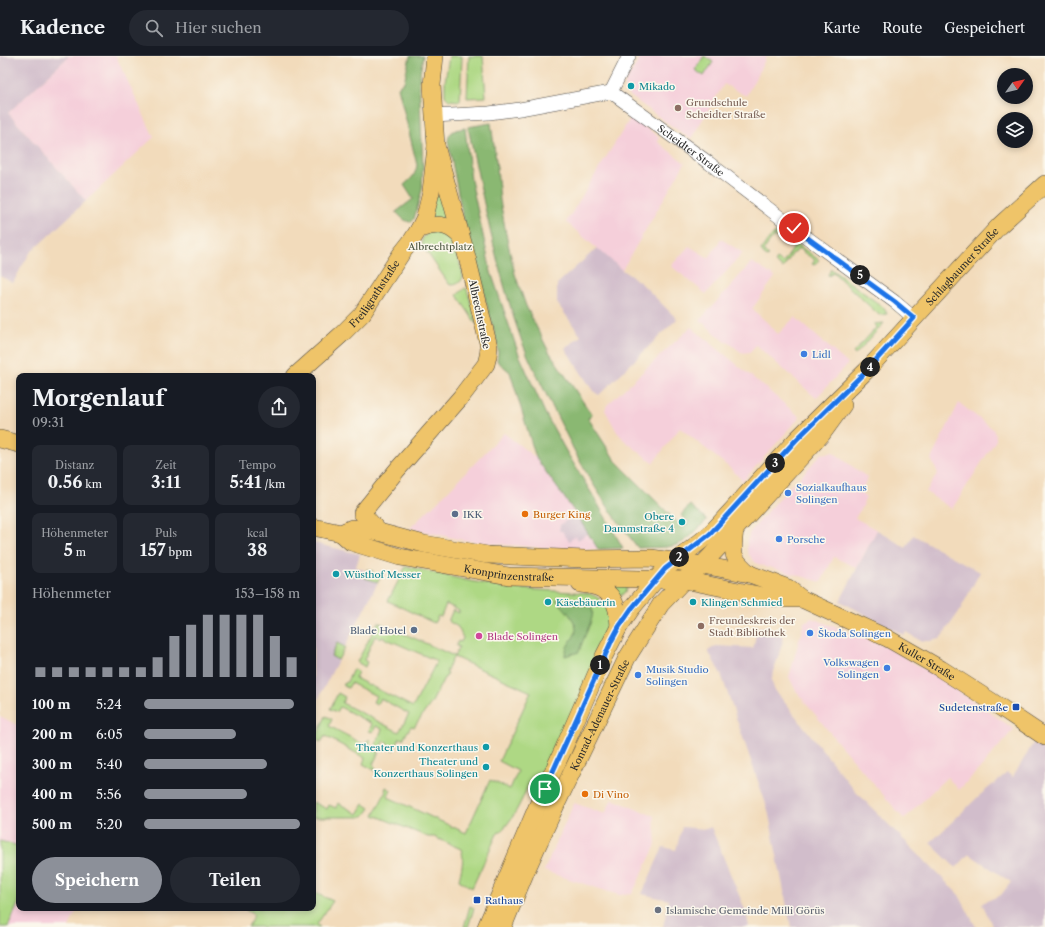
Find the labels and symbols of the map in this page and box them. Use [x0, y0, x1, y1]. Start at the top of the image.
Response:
north arrow [997, 68, 1033, 104]
place label: Mikado [639, 80, 675, 93]
marker: Mikado [626, 81, 636, 91]
place label: Grundschule Scheidter Straße [686, 96, 766, 121]
marker: Grundschule Scheidter Straße [673, 103, 683, 113]
street label: Scheidter Straße [655, 122, 727, 180]
pin [777, 211, 811, 245]
street label: Schlagbaumer Straße [923, 225, 1002, 309]
park label: Albrechtplatz [407, 240, 472, 253]
street label: Freiligrathstraße [346, 257, 403, 330]
pin: 5 [850, 265, 870, 285]
street label: Albrechtstraße [466, 277, 493, 351]
place label: Lidl [812, 348, 831, 361]
marker: Lidl [799, 349, 809, 359]
pin: 4 [860, 357, 880, 377]
pin: 3 [765, 453, 785, 473]
place label: Sozialkaufhaus Solingen [796, 481, 867, 506]
marker: Sozialkaufhaus Solingen [783, 488, 793, 498]
place label: IKK [463, 508, 484, 521]
place label: Burger King [533, 508, 591, 521]
marker: IKK [450, 509, 460, 519]
marker: Burger King [520, 509, 530, 519]
place label: Obere Dammstraße 4 [604, 510, 674, 535]
marker: Obere Dammstraße 4 [677, 517, 687, 527]
place label: Porsche [787, 533, 826, 546]
marker: Porsche [774, 534, 784, 544]
pin: 2 [669, 547, 689, 567]
street label: Kronprinzenstraße [463, 562, 555, 584]
place label: Wüsthof Messer [343, 568, 422, 581]
marker: Wüsthof Messer [331, 569, 341, 579]
place label: Käsebäuerin [556, 596, 616, 609]
place label: Klingen Schmied [701, 596, 782, 609]
marker: Käsebäuerin [543, 597, 553, 607]
marker: Klingen Schmied [688, 597, 698, 607]
place label: Freundeskreis der Stadt Bibliothek [709, 614, 796, 639]
marker: Freundeskreis der Stadt Bibliothek [696, 621, 706, 631]
place label: Blade Hotel [350, 624, 406, 637]
marker: Blade Hotel [409, 625, 419, 635]
place label: Škoda Solingen [818, 627, 892, 640]
marker: Škoda Solingen [805, 628, 815, 638]
place label: Blade Solingen [487, 630, 559, 643]
marker: Blade Solingen [474, 631, 484, 641]
street label: Kuller Straße [896, 640, 958, 684]
pin: 1 [590, 655, 610, 675]
place label: Volkswagen Solingen [822, 656, 880, 681]
street label: Konrad-Adenauer-Straße [568, 657, 632, 773]
place label: Musik Studio Solingen [646, 663, 709, 688]
marker: Volkswagen Solingen [882, 663, 892, 673]
marker: Musik Studio Solingen [633, 670, 643, 680]
place label: Sudetenstraße [939, 701, 1008, 714]
marker: Sudetenstraße [1011, 702, 1021, 712]
place label: Theater und Konzerthaus [356, 741, 478, 754]
marker: Theater und Konzerthaus [481, 742, 491, 752]
place label: Theater und Konzerthaus Solingen [373, 755, 479, 780]
marker: Theater und Konzerthaus Solingen [481, 762, 491, 772]
pin [528, 772, 562, 806]
place label: Di Vino [593, 788, 629, 801]
marker: Di Vino [580, 789, 590, 799]
place label: Rathaus [485, 894, 523, 907]
marker: Rathaus [472, 895, 482, 905]
place label: Islamische Gemeinde Milli Görüs [666, 904, 825, 917]
marker: Islamische Gemeinde Milli Görüs [653, 905, 663, 915]

